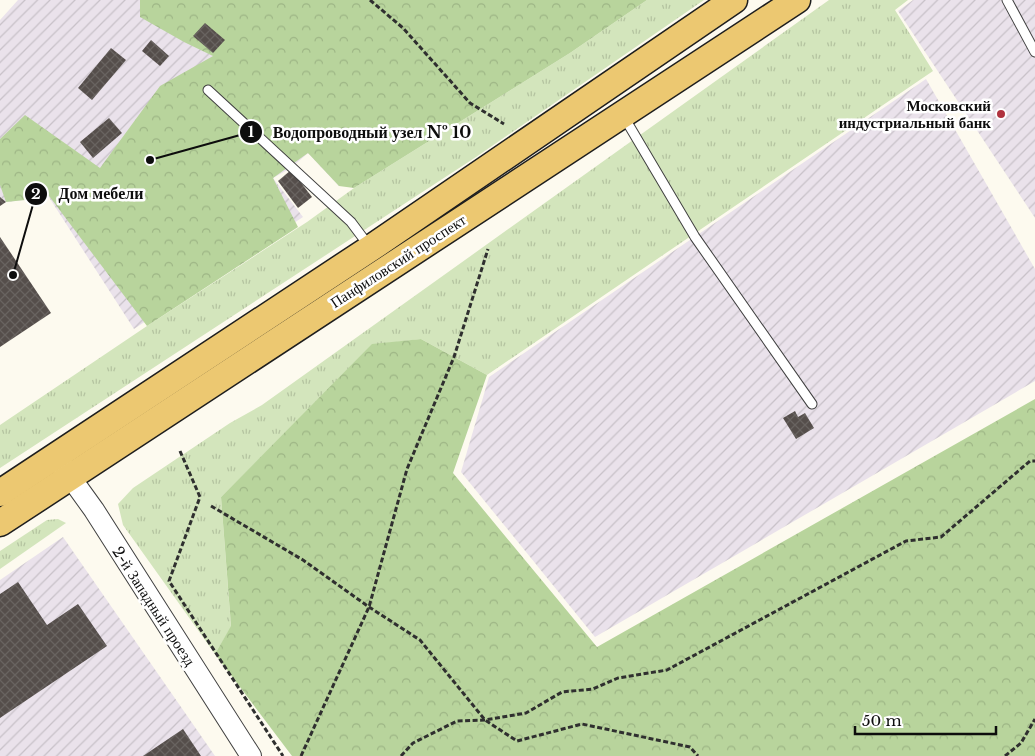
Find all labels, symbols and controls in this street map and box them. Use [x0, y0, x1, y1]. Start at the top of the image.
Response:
place label: Московский индустриальный банк [839, 96, 991, 132]
marker: Московский индустриальный банк [995, 108, 1007, 120]
callout: Водопроводный узел № 10 [238, 117, 482, 148]
text: 1 [248, 122, 255, 141]
text: Водопроводный узел № 10 [273, 122, 471, 142]
callout: Дом мебели [24, 178, 154, 209]
text: Дом мебели [59, 183, 143, 203]
text: 2 [31, 184, 41, 203]
street label: Панфиловский проспект [327, 210, 470, 312]
street label: 2-й Западный проезд [108, 543, 200, 670]
scale bar [855, 704, 996, 736]
text: 50 m [862, 711, 902, 730]

